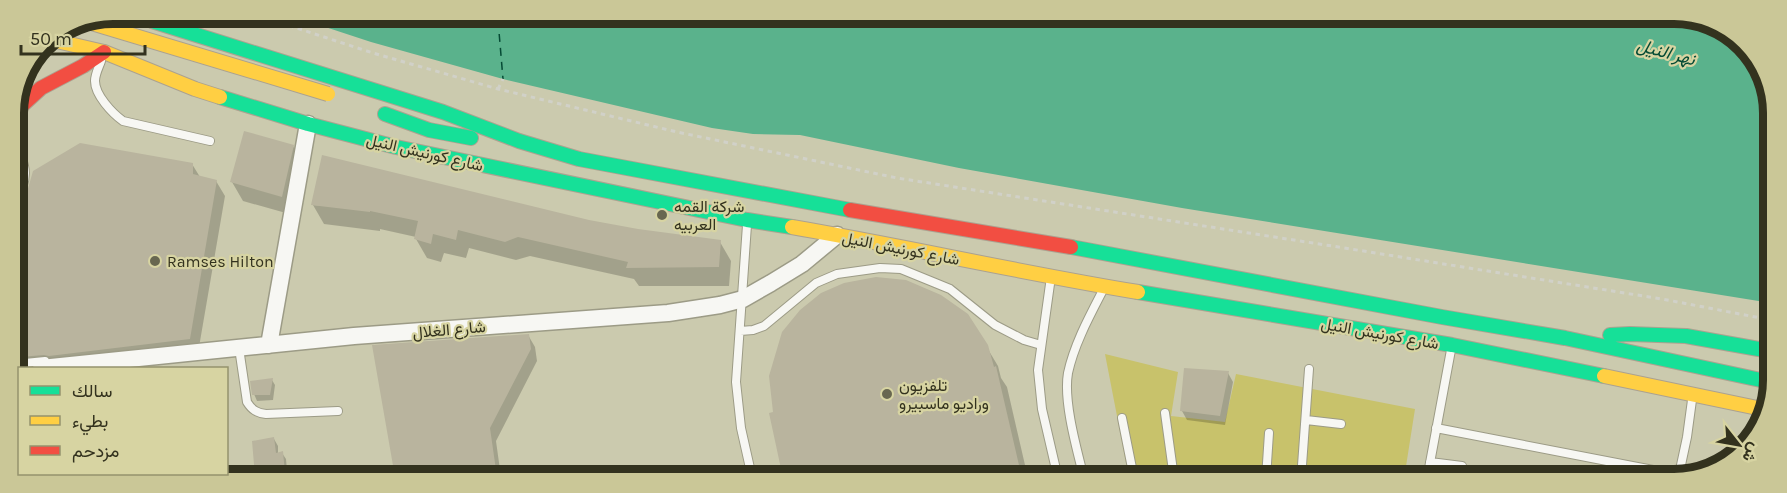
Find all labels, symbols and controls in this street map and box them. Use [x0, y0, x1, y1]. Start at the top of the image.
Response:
scale bar [21, 18, 146, 56]
text: 50 m [30, 28, 72, 50]
water label: نهر النيل [1634, 34, 1698, 71]
street label: شارع كورنيش النيل [364, 130, 485, 177]
place label: شركة القمه العربيه [674, 197, 744, 235]
marker: شركة القمه العربيه [655, 208, 669, 222]
street label: شارع كورنيش النيل [840, 228, 961, 271]
place label: Ramses Hilton [167, 252, 274, 271]
marker: Ramses Hilton [148, 254, 162, 268]
street label: شارع كورنيش النيل [1319, 314, 1440, 355]
street label: شارع الغلال [412, 317, 487, 344]
legend [18, 367, 228, 475]
place label: تلفزيون وراديو ماسبيرو [899, 376, 989, 414]
text: سالك [72, 380, 112, 402]
marker: تلفزيون وراديو ماسبيرو [880, 387, 894, 401]
text: بطيء [72, 410, 108, 436]
north arrow [1709, 415, 1769, 475]
text: ش [1738, 439, 1765, 466]
text: مزدحم [72, 440, 119, 463]

